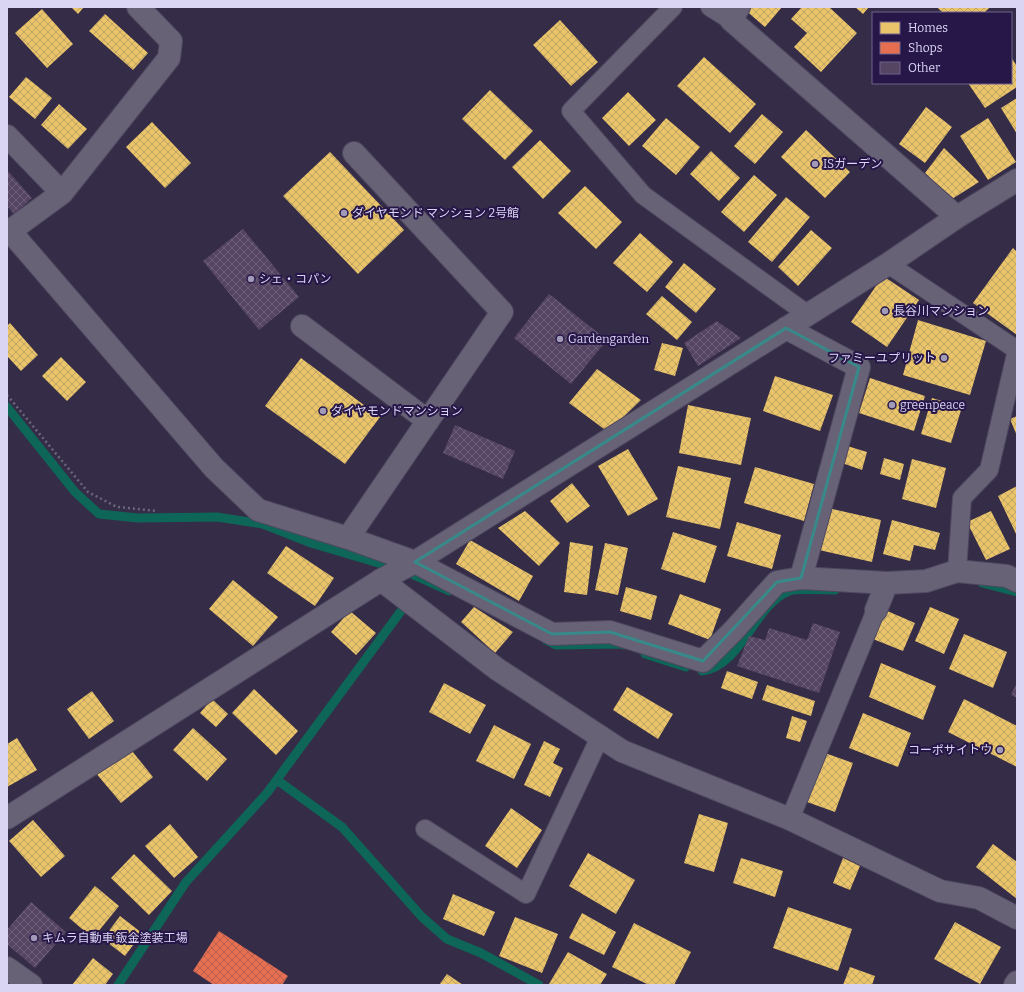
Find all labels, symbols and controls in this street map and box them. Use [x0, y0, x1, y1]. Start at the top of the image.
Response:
legend [872, 12, 1012, 84]
text: Homes [908, 21, 948, 35]
text: Shops [908, 41, 943, 55]
text: Other [908, 61, 941, 75]
place label: ISガーデン [823, 157, 882, 171]
marker: ISガーデン [810, 159, 820, 169]
place label: ダイヤモンド マンション 2号館 [352, 206, 519, 220]
marker: ダイヤモンド マンション 2号館 [339, 208, 349, 218]
place label: シェ・コパン [259, 272, 332, 286]
marker: シェ・コパン [246, 274, 256, 284]
place label: 長谷川マンション [893, 304, 989, 318]
marker: 長谷川マンション [880, 306, 890, 316]
place label: Gardengarden [568, 332, 649, 346]
marker: Gardengarden [555, 334, 565, 344]
place label: ファミーユプリット [828, 351, 936, 365]
marker: ファミーユプリット [939, 353, 949, 363]
place label: greenpeace [900, 398, 965, 412]
marker: greenpeace [887, 400, 897, 410]
place label: ダイヤモンドマンション [331, 404, 463, 418]
marker: ダイヤモンドマンション [318, 406, 328, 416]
place label: コーポサイトウ [908, 743, 992, 757]
marker: コーポサイトウ [995, 745, 1005, 755]
place label: キムラ自動車 鈑金塗装工場 [42, 931, 188, 945]
marker: キムラ自動車 鈑金塗装工場 [29, 933, 39, 943]

